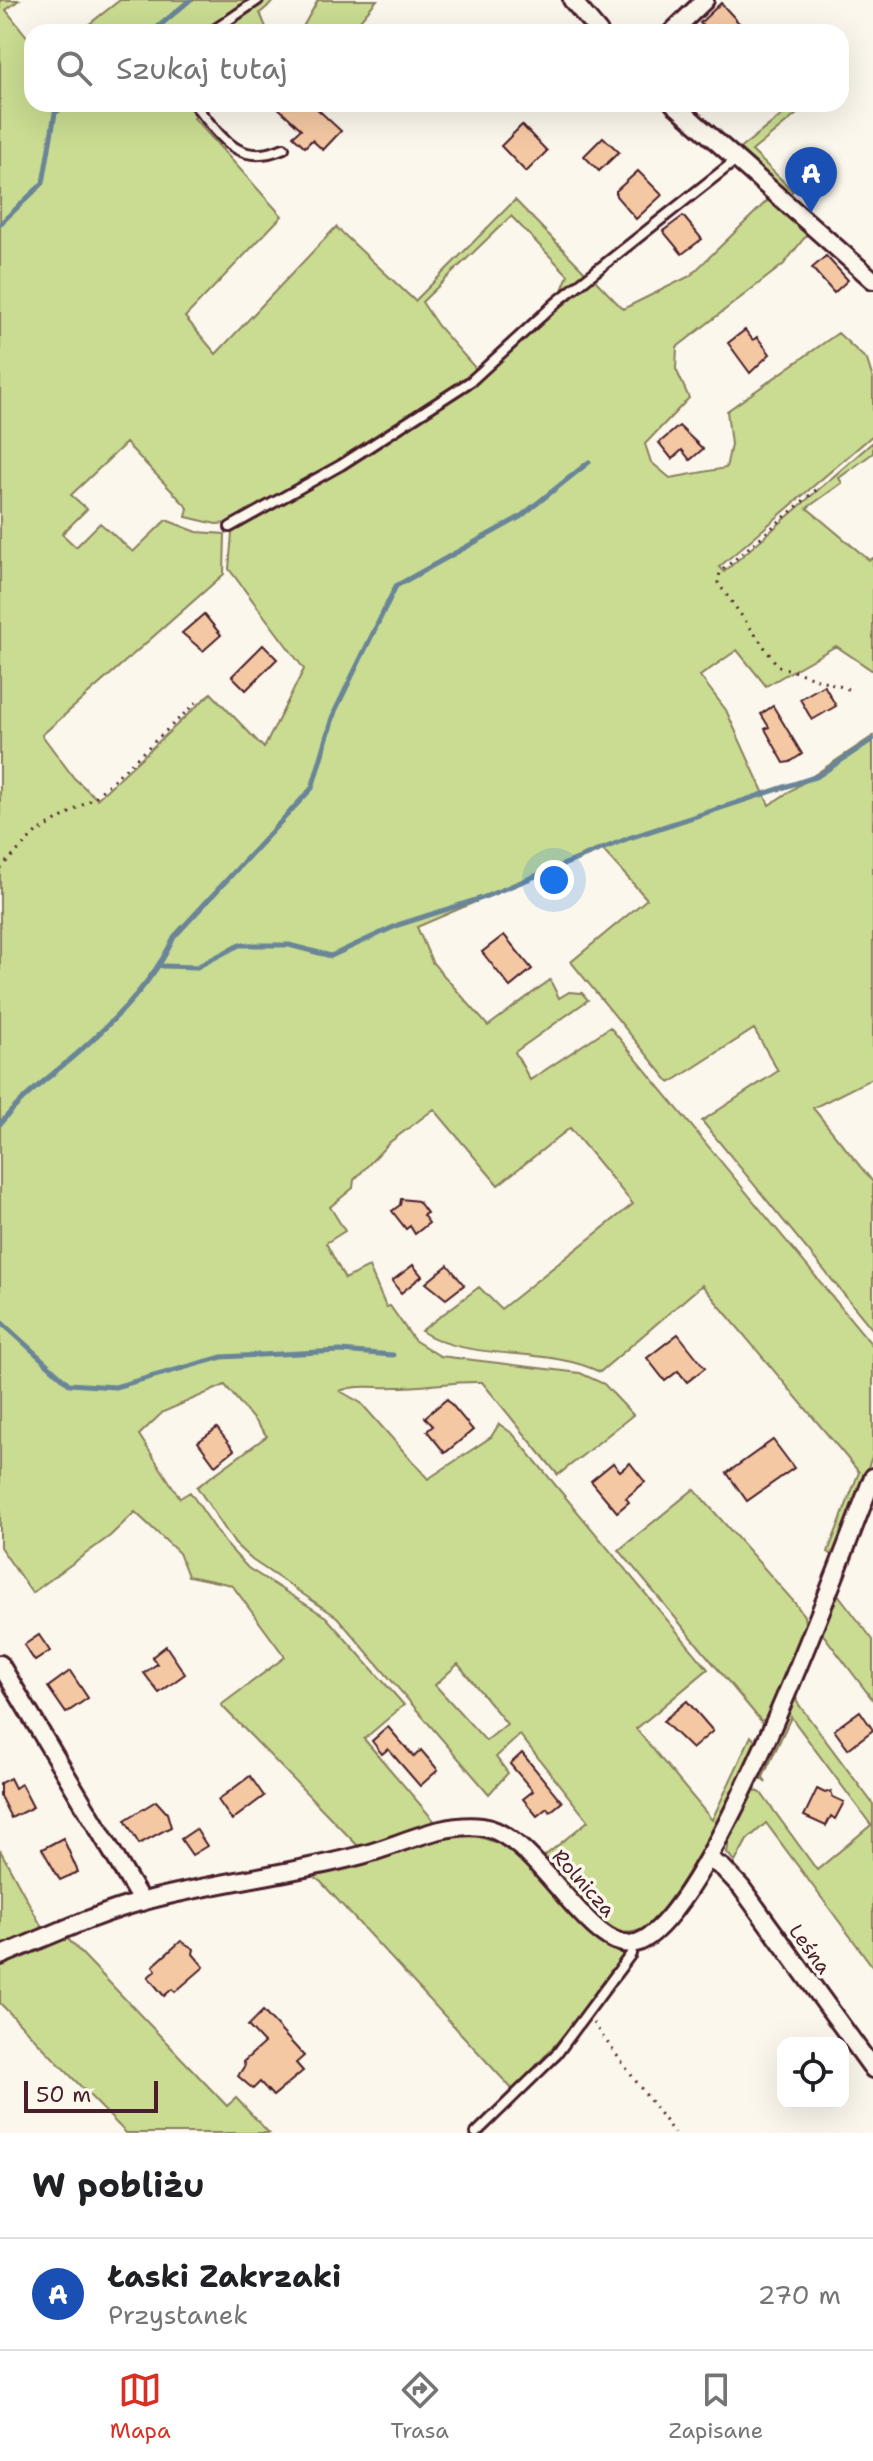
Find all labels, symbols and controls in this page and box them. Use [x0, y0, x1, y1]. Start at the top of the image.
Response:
search box [24, 24, 849, 112]
icon: search [52, 46, 96, 90]
text: Szukaj tutaj [116, 48, 288, 89]
pin: A [785, 147, 837, 213]
your location [534, 860, 574, 900]
street label: Rolnicza [547, 1844, 622, 1923]
street label: Leśna [783, 1919, 837, 1980]
map controls [777, 2037, 849, 2109]
button: locate [777, 2037, 849, 2109]
scale bar [24, 2077, 158, 2113]
text: 50 m [36, 2080, 91, 2109]
text: W pobliżu [32, 2162, 205, 2208]
text: Łaski Zakrzaki [108, 2256, 341, 2297]
text: A [48, 2277, 68, 2312]
text: 270 m [758, 2277, 841, 2312]
text: Przystanek [108, 2297, 248, 2332]
tab: Mapa [110, 2368, 171, 2445]
tab: Trasa [390, 2368, 449, 2445]
tab: Zapisane [669, 2368, 763, 2445]

